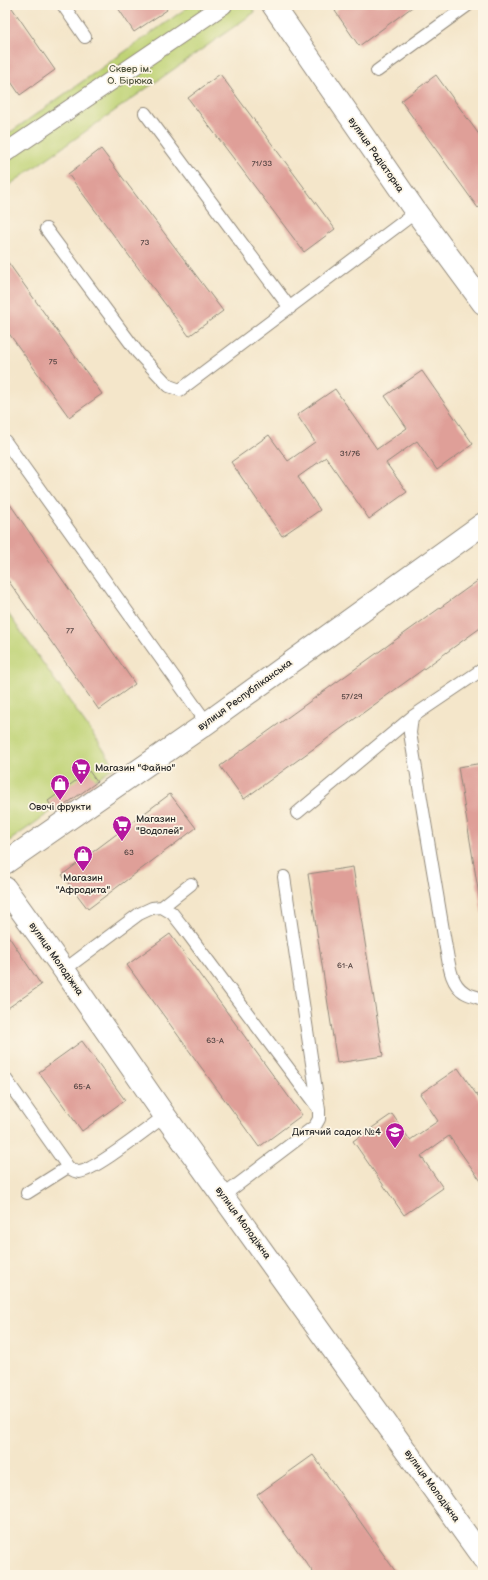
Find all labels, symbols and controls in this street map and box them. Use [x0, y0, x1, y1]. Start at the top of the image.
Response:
park label: Сквер ім. О. Бірюка [107, 63, 153, 87]
street label: вулиця Радіаторна [346, 115, 406, 195]
house number: 71/33 [252, 159, 272, 168]
house number: 73 [141, 238, 149, 247]
house number: 75 [49, 357, 58, 366]
house number: 31/76 [340, 449, 360, 458]
house number: 77 [66, 626, 74, 635]
street label: вулиця Республіканська [195, 657, 295, 733]
house number: 57/29 [341, 692, 363, 701]
supermarket icon: Магазин "Файно" [70, 757, 92, 785]
place label: Магазин "Файно" [95, 762, 176, 774]
shop icon: Овочі фрукти [49, 773, 71, 801]
place label: Овочі фрукти [29, 801, 91, 813]
place label: Магазин "Водолей" [136, 813, 183, 837]
supermarket icon: Магазин "Водолей" [111, 814, 133, 842]
shop icon: Магазин "Афродита" [72, 844, 94, 872]
house number: 63 [124, 848, 134, 857]
place label: Магазин "Афродита" [56, 872, 111, 896]
street label: вулиця Молодіжна [26, 920, 86, 998]
house number: 61-А [337, 961, 353, 970]
house number: 63-А [206, 1036, 224, 1045]
house number: 65-А [73, 1082, 91, 1091]
school or university icon: Дитячий садок №4 [384, 1121, 406, 1149]
place label: Дитячий садок №4 [292, 1126, 381, 1138]
street label: вулиця Молодіжна [213, 1185, 273, 1262]
street label: вулиця Молодіжна [402, 1448, 462, 1525]

